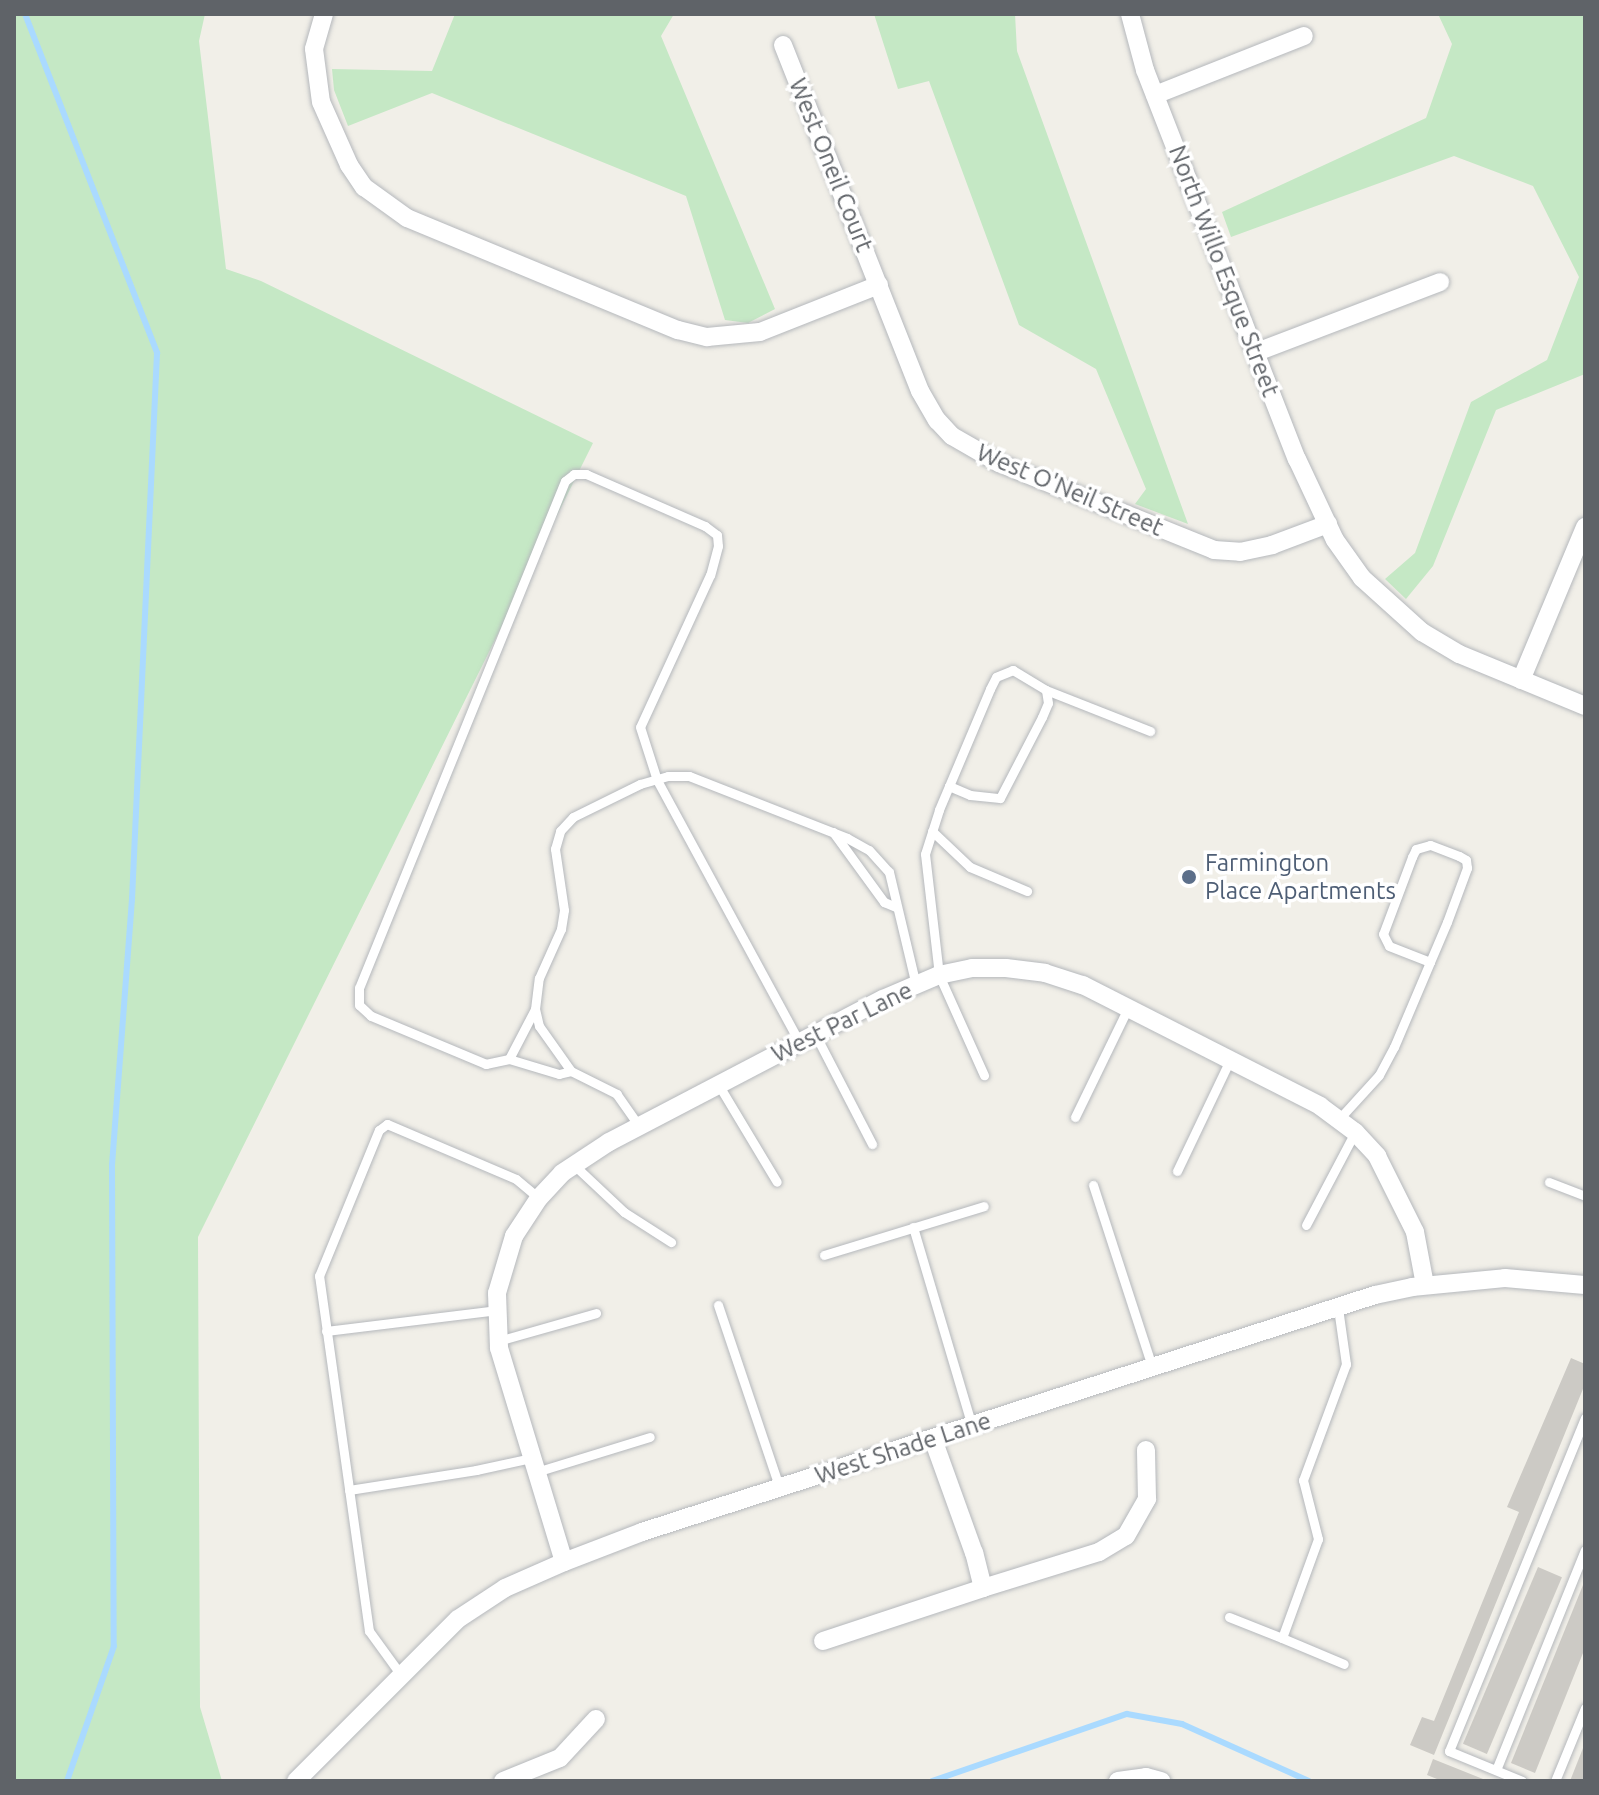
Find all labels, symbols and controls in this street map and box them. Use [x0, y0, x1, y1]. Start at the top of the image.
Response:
street label: West Oneil Court [783, 74, 879, 256]
street label: North Willo Esque Street [1163, 141, 1285, 401]
street label: West O'Neil Street [973, 438, 1167, 542]
place label: Farmington Place Apartments [1205, 849, 1396, 905]
marker: Farmington Place Apartments [1180, 868, 1198, 886]
street label: West Par Lane [767, 976, 917, 1068]
street label: West Shade Lane [811, 1406, 995, 1490]

